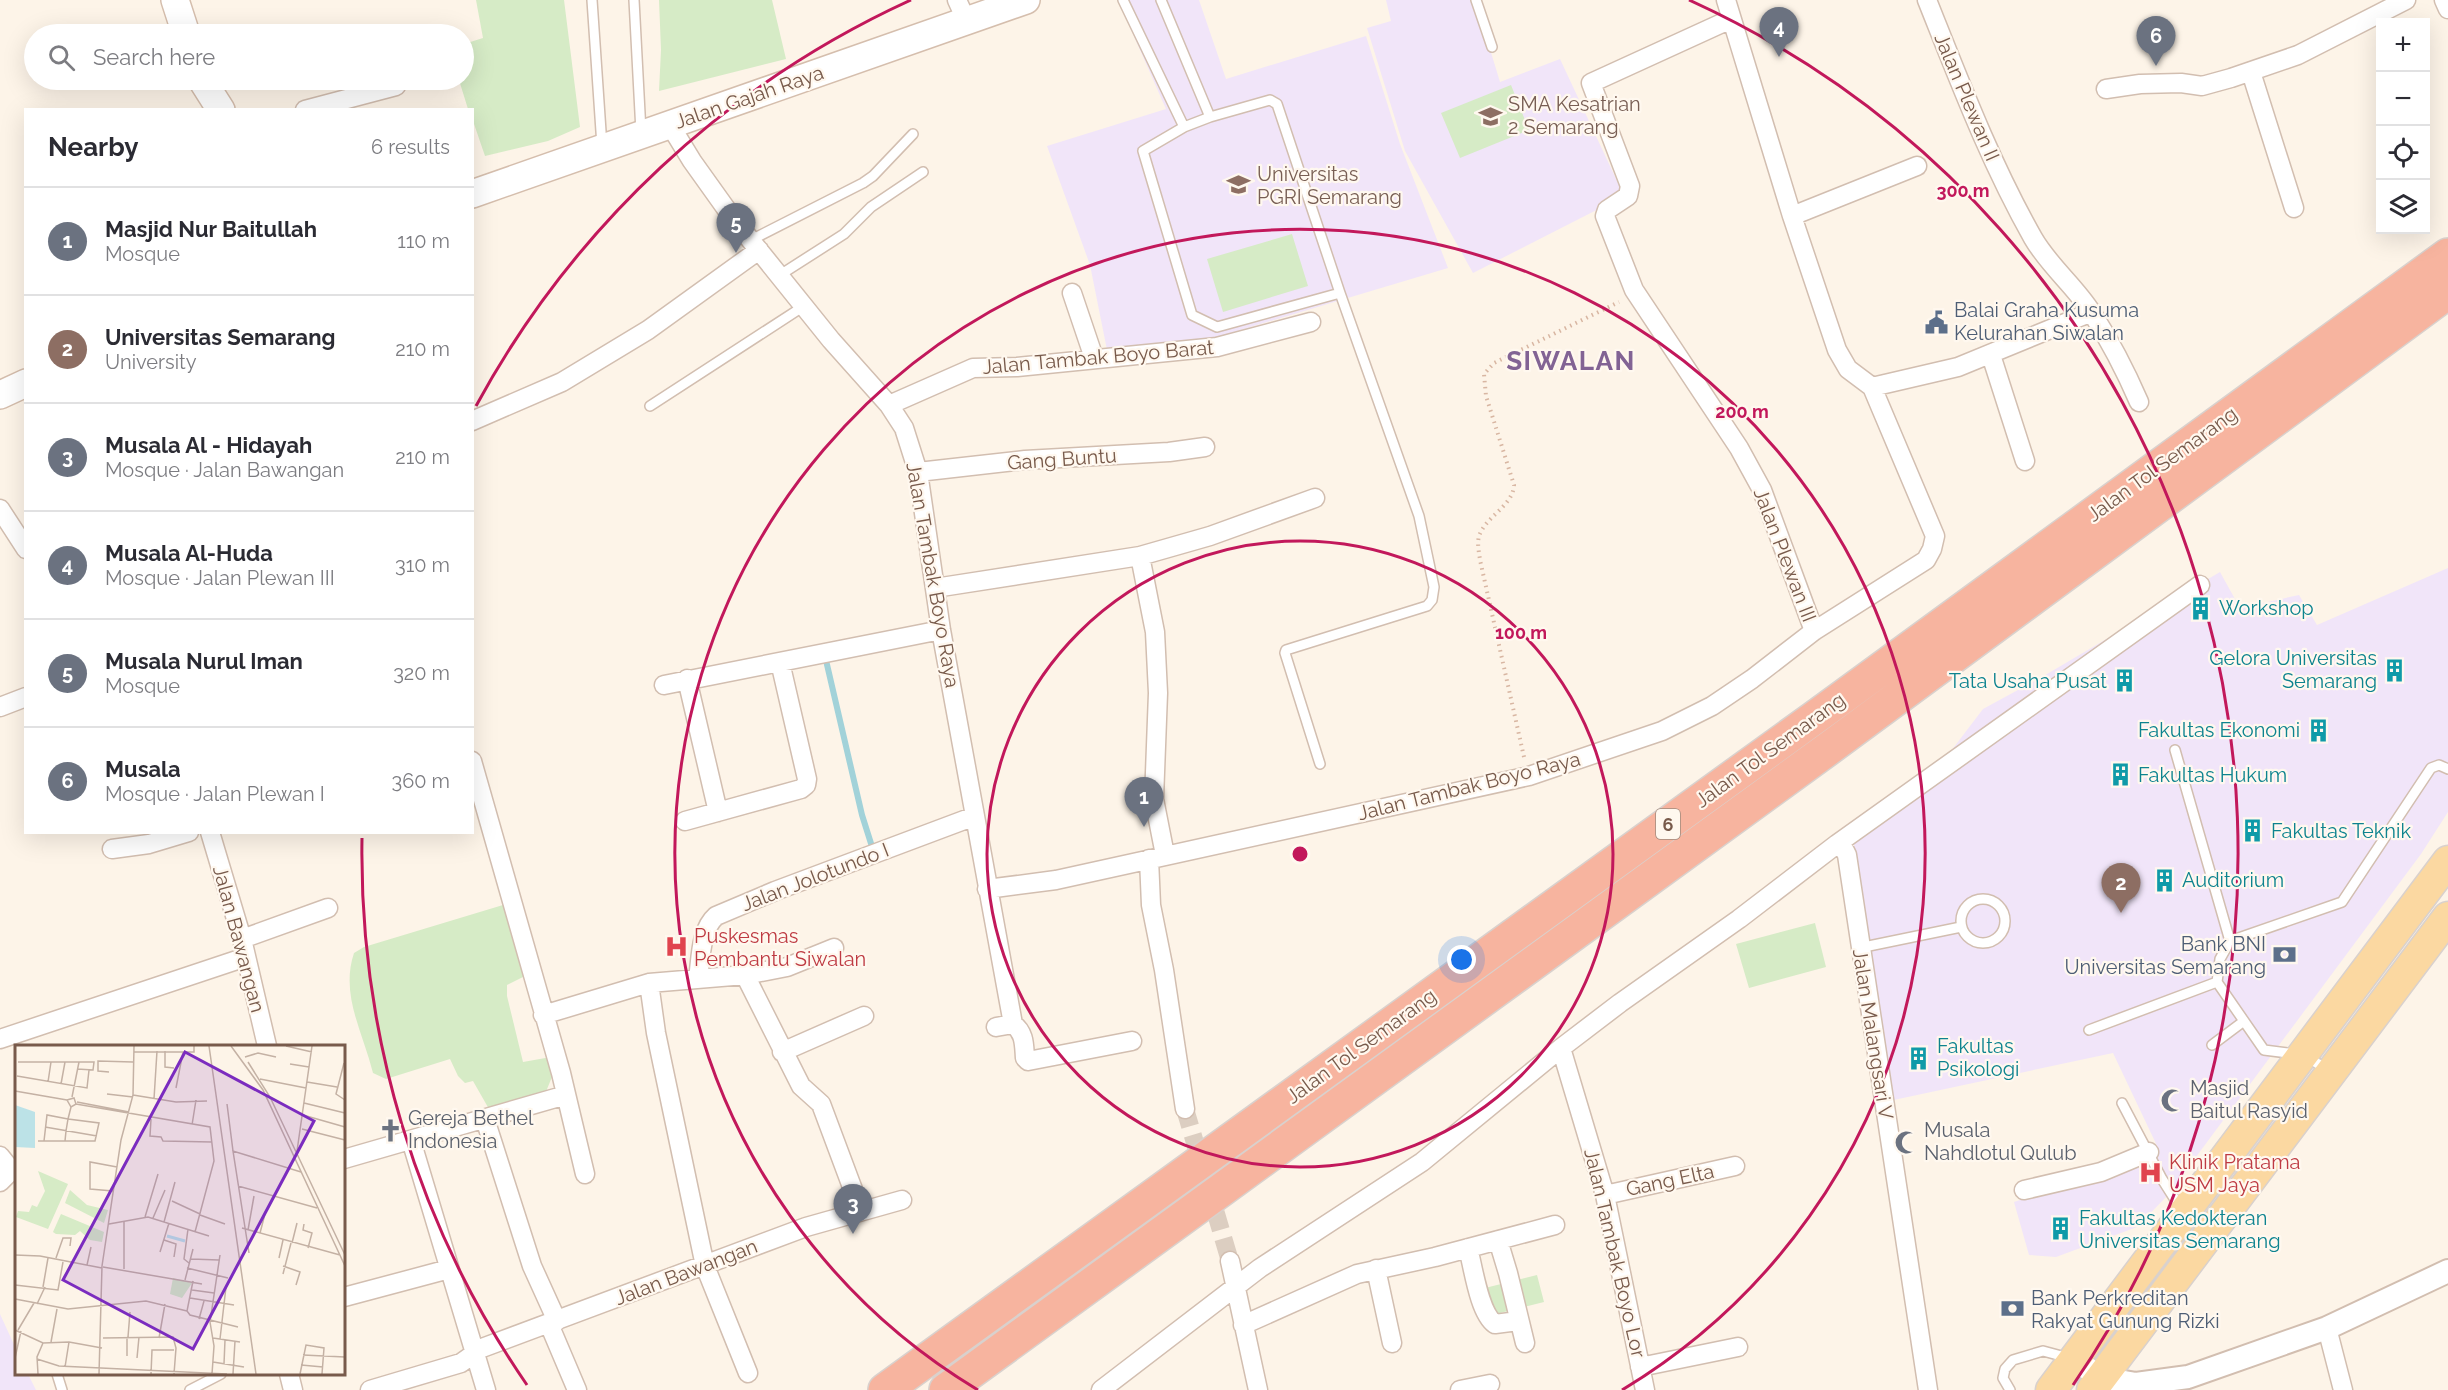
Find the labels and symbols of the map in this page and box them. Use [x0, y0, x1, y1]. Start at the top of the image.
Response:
pin: 4 [1760, 8, 1798, 57]
pin: 6 [2136, 16, 2176, 66]
street label: Jalan Plewan II [1929, 30, 2005, 164]
street label: Jalan Gajah Raya [671, 60, 827, 134]
place label: SMA Kesatrian 2 Semarang [1508, 92, 1641, 139]
school or university icon: SMA Kesatrian 2 Semarang [1477, 103, 1503, 129]
place label: Universitas PGRI Semarang [1257, 162, 1402, 209]
school or university icon: Universitas PGRI Semarang [1226, 172, 1252, 198]
text: 300 m [1936, 180, 1990, 201]
pin: 5 [716, 204, 756, 253]
place label: Balai Graha Kusuma Kelurahan Siwalan [1954, 298, 2139, 345]
public building icon: Balai Graha Kusuma Kelurahan Siwalan [1923, 309, 1949, 335]
street label: Jalan Tambak Boyo Barat [981, 335, 1215, 379]
district label: SIWALAN [1506, 346, 1636, 376]
text: 200 m [1715, 401, 1769, 422]
street label: Jalan Tol Semarang [2082, 401, 2242, 527]
street label: Gang Buntu [1006, 443, 1118, 475]
street label: Jalan Tambak Boyo Raya [901, 460, 965, 690]
street label: Jalan Plewan III [1748, 485, 1822, 625]
building icon: Workshop [2188, 595, 2214, 621]
place label: Workshop [2219, 596, 2314, 620]
text: 100 m [1495, 622, 1547, 643]
place label: Gelora Universitas Semarang [2209, 646, 2377, 693]
building icon: Gelora Universitas Semarang [2382, 657, 2408, 683]
building icon: Tata Usaha Pusat [2112, 668, 2138, 694]
place label: Tata Usaha Pusat [1949, 669, 2107, 693]
street label: Jalan Tol Semarang [1690, 687, 1850, 813]
building icon: Fakultas Ekonomi [2305, 717, 2331, 743]
place label: Fakultas Ekonomi [2138, 718, 2300, 742]
street label: Jalan Tambak Boyo Raya [1355, 747, 1583, 825]
building icon: Fakultas Hukum [2107, 762, 2133, 788]
place label: Fakultas Hukum [2138, 763, 2287, 787]
pin: 1 [1124, 778, 1164, 827]
road number: 6 [1656, 809, 1680, 839]
building icon: Fakultas Teknik [2240, 818, 2266, 844]
place label: Fakultas Teknik [2271, 819, 2411, 843]
street label: Jalan Jolotundo I [738, 838, 892, 916]
centre of rings [1290, 844, 1310, 864]
street label: Jalan Bawangan [208, 863, 270, 1015]
pin: 2 [2102, 864, 2140, 913]
building icon: Auditorium [2151, 867, 2177, 893]
place label: Auditorium [2182, 868, 2284, 892]
place label: Puskesmas Pembantu Siwalan [694, 924, 866, 971]
place label: Bank BNI Universitas Semarang [2064, 932, 2266, 979]
hospital icon: Puskesmas Pembantu Siwalan [663, 934, 689, 960]
bank icon: Bank BNI Universitas Semarang [2271, 942, 2297, 968]
your location [1447, 945, 1476, 974]
street label: Jalan Malangsari V [1848, 947, 1898, 1121]
street label: Jalan Tol Semarang [1281, 983, 1441, 1109]
place label: Fakultas Psikologi [1937, 1034, 2019, 1081]
inset map [15, 1045, 345, 1375]
building icon: Fakultas Psikologi [1906, 1045, 1932, 1071]
place label: Masjid Baitul Rasyid [2190, 1076, 2308, 1123]
mosque icon: Masjid Baitul Rasyid [2159, 1087, 2185, 1113]
place label: Gereja Bethel Indonesia [408, 1106, 534, 1153]
church icon: Gereja Bethel Indonesia [377, 1117, 403, 1143]
place label: Musala Nahdlotul Qulub [1924, 1118, 2077, 1165]
mosque icon: Musala Nahdlotul Qulub [1893, 1129, 1919, 1155]
street label: Jalan Tambak Boyo Lor [1579, 1146, 1651, 1360]
place label: Klinik Pratama USM Jaya [2169, 1150, 2301, 1197]
street label: Gang Elta [1624, 1159, 1716, 1201]
hospital icon: Klinik Pratama USM Jaya [2138, 1160, 2164, 1186]
pin: 3 [834, 1184, 872, 1234]
place label: Fakultas Kedokteran Universitas Semarang [2079, 1206, 2281, 1253]
building icon: Fakultas Kedokteran Universitas Semarang [2048, 1216, 2074, 1242]
street label: Jalan Bawangan [611, 1234, 761, 1310]
place label: Bank Perkreditan Rakyat Gunung Rizki [2031, 1286, 2220, 1333]
bank icon: Bank Perkreditan Rakyat Gunung Rizki [2000, 1296, 2026, 1322]

